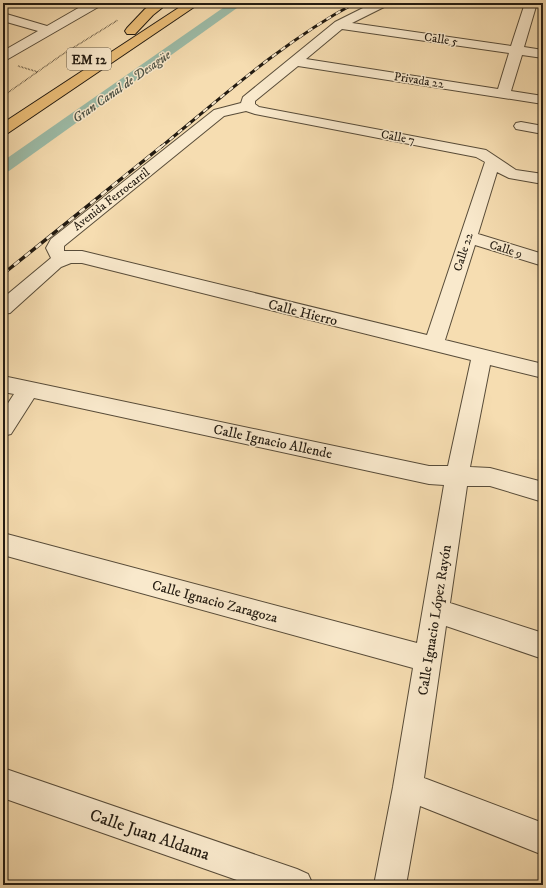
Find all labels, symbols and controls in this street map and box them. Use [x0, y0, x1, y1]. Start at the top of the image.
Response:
street label: Calle 5 [423, 30, 459, 49]
water label: Gran Canal de Desagüe [69, 47, 174, 127]
road number: EM 12 [67, 48, 111, 70]
street label: Privada 22 [393, 69, 445, 92]
street label: Calle 7 [380, 127, 416, 148]
street label: Avenida Ferrocarril [70, 165, 153, 234]
street label: Calle 22 [450, 231, 477, 273]
street label: Calle 9 [488, 237, 524, 262]
street label: Calle Hierro [266, 296, 339, 330]
street label: Calle Ignacio Allende [212, 421, 334, 463]
street label: Calle Ignacio López Rayón [414, 543, 456, 697]
street label: Calle Ignacio Zaragoza [150, 577, 280, 627]
street label: Calle Juan Aldama [87, 804, 213, 866]

